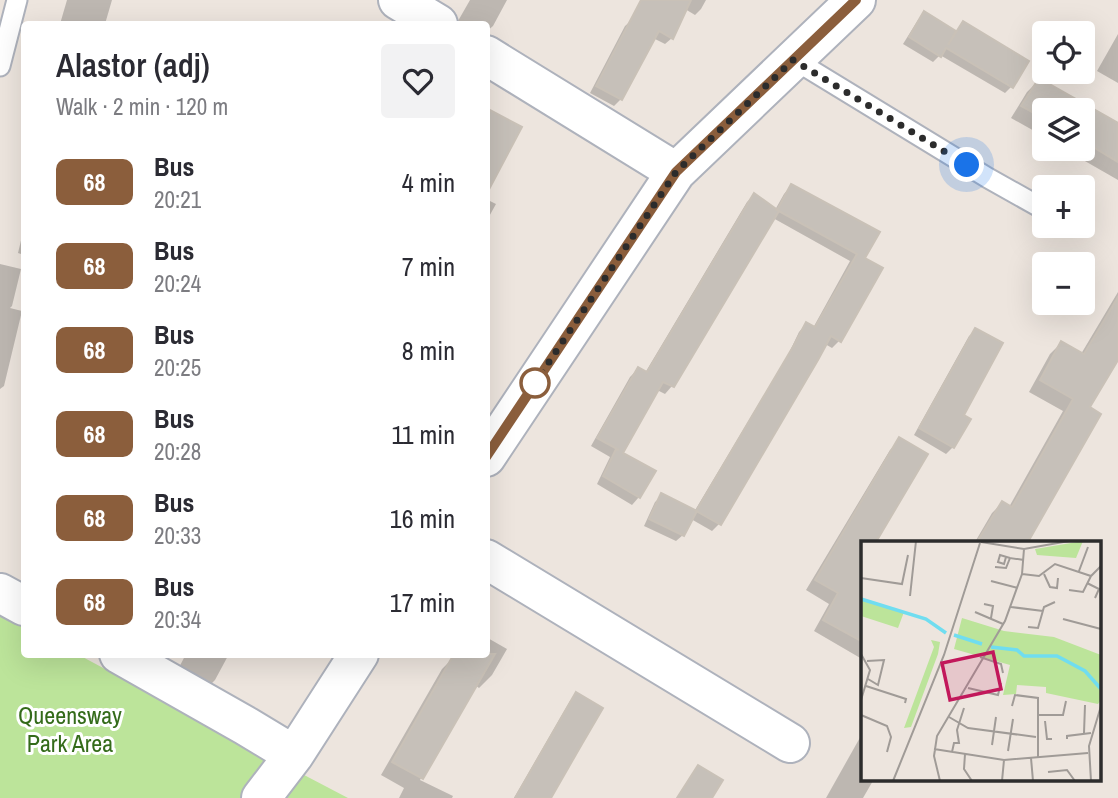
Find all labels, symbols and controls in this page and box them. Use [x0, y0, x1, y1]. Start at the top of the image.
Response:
map controls [1032, 21, 1095, 315]
button: locate [1032, 21, 1095, 84]
text: Alastor (adj) [56, 43, 210, 87]
button: heart [381, 44, 455, 118]
text: Walk · 2 min · 120 m [56, 91, 228, 122]
button: layers [1032, 98, 1095, 161]
your location [949, 147, 984, 182]
text: Bus [154, 149, 194, 184]
text: 4 min [402, 165, 455, 200]
text: 68 [84, 166, 105, 198]
button: + [1032, 175, 1095, 238]
text: 20:21 [154, 184, 201, 215]
text: Bus [154, 233, 194, 268]
text: 7 min [402, 249, 455, 284]
text: 68 [84, 250, 105, 282]
button: − [1032, 252, 1095, 315]
text: 20:24 [154, 268, 201, 299]
text: Bus [154, 317, 194, 352]
text: 8 min [402, 333, 455, 368]
text: 68 [84, 334, 105, 366]
text: 20:25 [154, 352, 201, 383]
unlabelled marker [520, 368, 550, 398]
text: Bus [154, 401, 194, 436]
text: 11 min [391, 417, 455, 452]
text: 68 [84, 418, 105, 450]
text: 20:28 [154, 436, 201, 467]
text: Bus [154, 485, 194, 520]
text: 16 min [390, 501, 455, 536]
text: 68 [84, 502, 105, 534]
text: 20:33 [154, 520, 201, 551]
inset map [861, 541, 1100, 780]
text: Bus [154, 569, 194, 604]
text: 17 min [390, 585, 455, 620]
text: 68 [84, 586, 105, 618]
text: 20:34 [154, 604, 201, 635]
park label: Queensway Park Area [18, 699, 122, 759]

